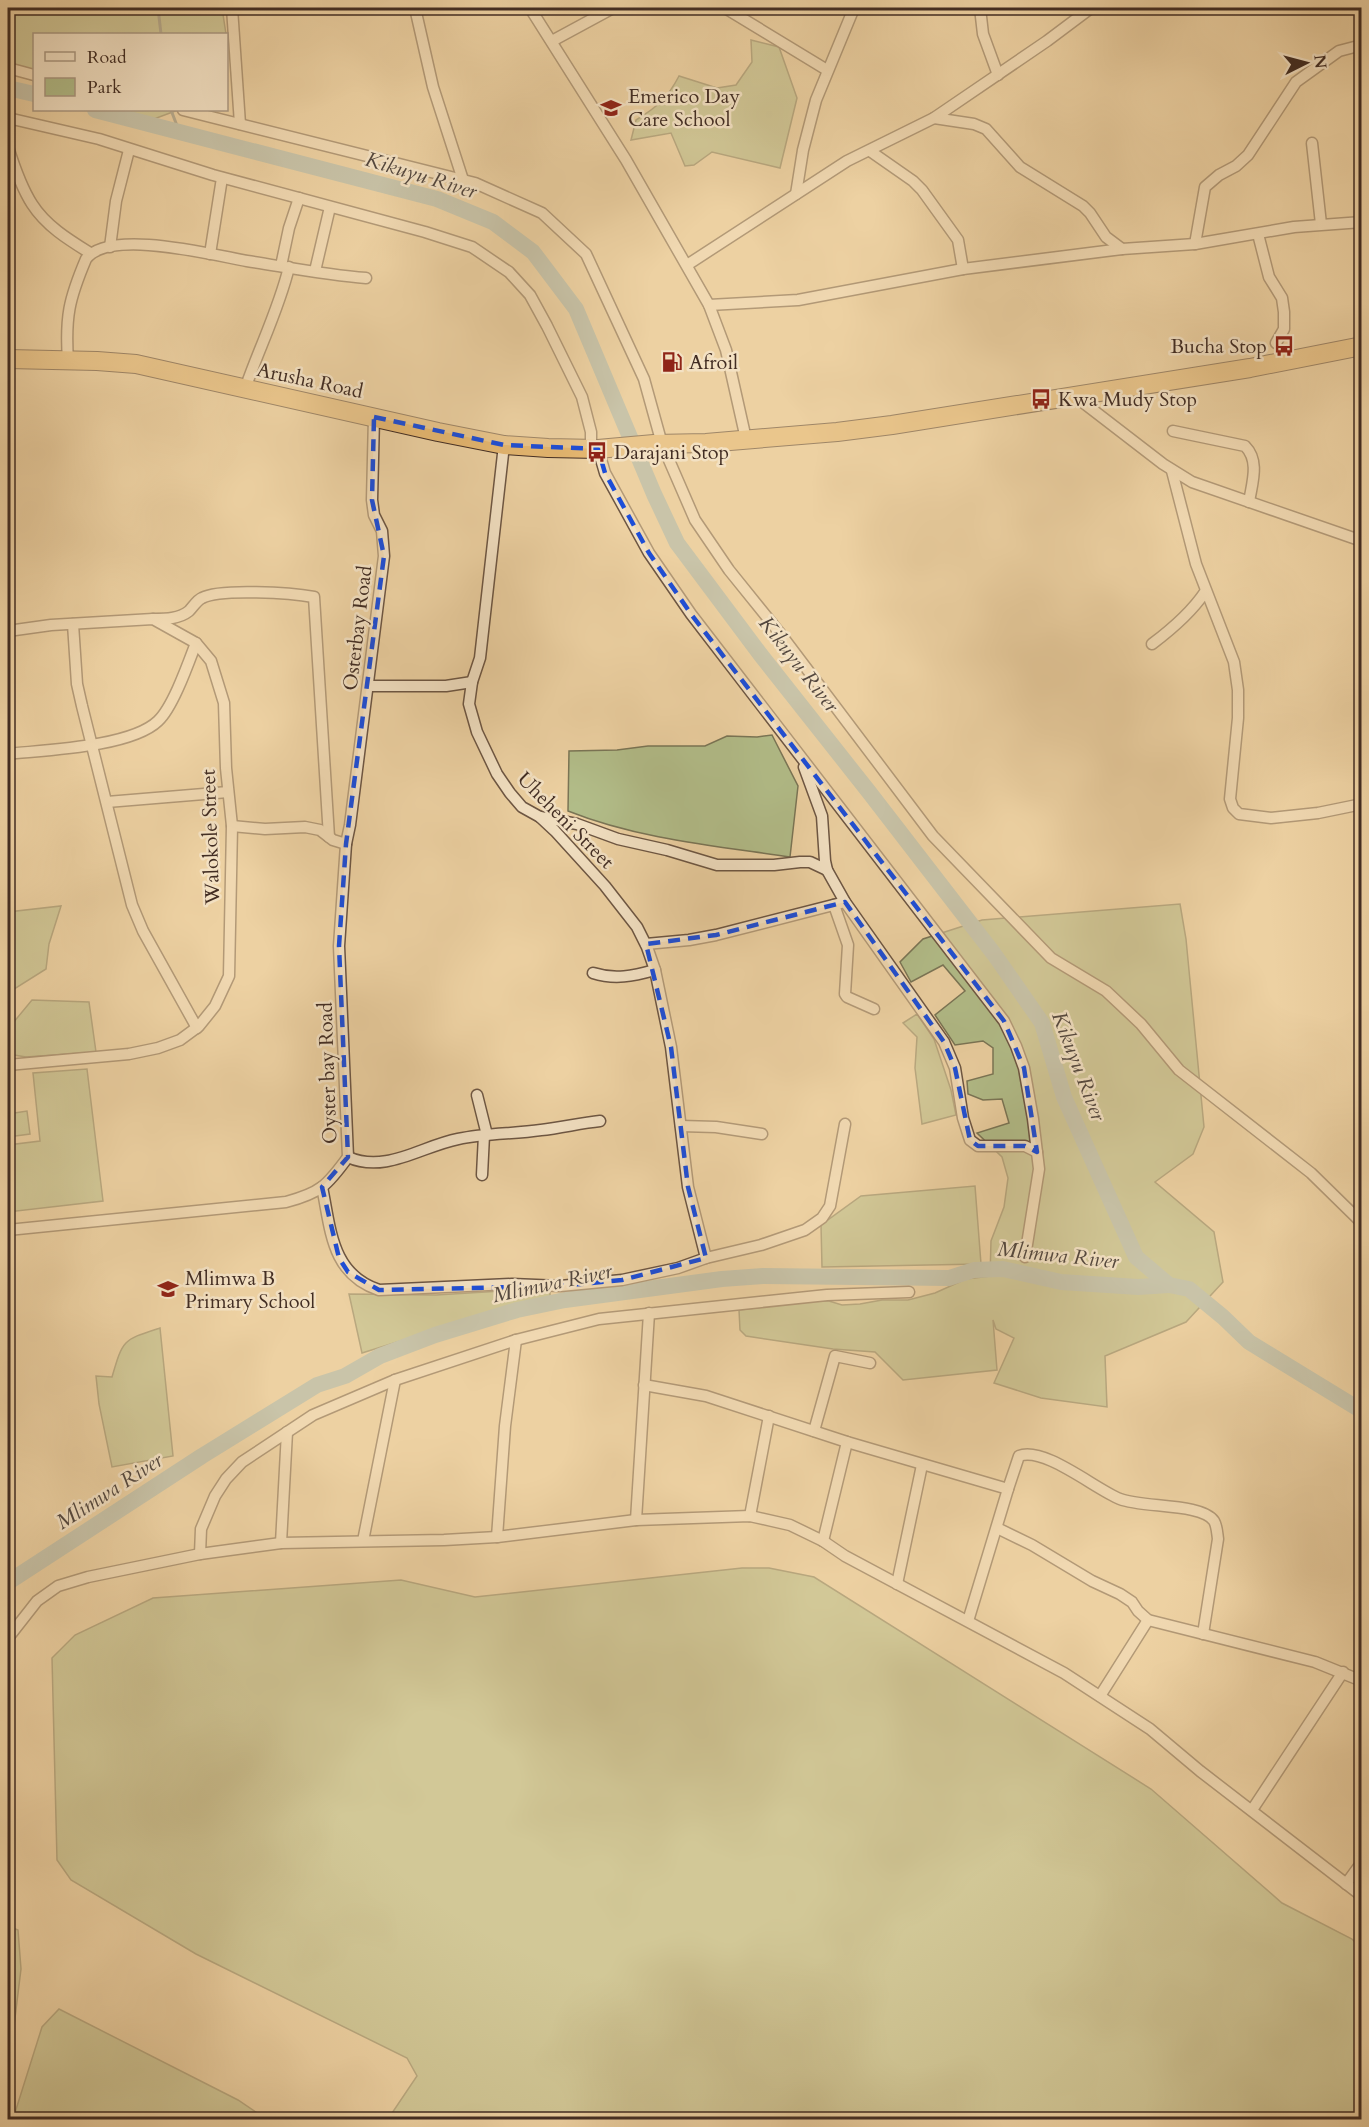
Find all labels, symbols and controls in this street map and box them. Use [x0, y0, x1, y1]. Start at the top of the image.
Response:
legend [33, 33, 228, 111]
north arrow [1276, 33, 1336, 93]
text: Road [87, 45, 127, 70]
text: N [1308, 53, 1332, 70]
text: Park [87, 75, 122, 100]
place label: Emerico Day Care School [628, 83, 740, 133]
school or university icon: Emerico Day Care School [599, 96, 623, 120]
water label: Kikuyu River [362, 145, 481, 206]
place label: Bucha Stop [1171, 333, 1267, 360]
bus stop icon: Bucha Stop [1272, 334, 1296, 358]
place label: Afroil [689, 349, 738, 376]
fuel station icon: Afroil [660, 350, 684, 374]
street label: Arusha Road [254, 356, 366, 405]
place label: Kwa Mudy Stop [1058, 386, 1197, 413]
bus stop icon: Kwa Mudy Stop [1029, 387, 1053, 411]
place label: Darajani Stop [614, 439, 729, 466]
bus stop icon: Darajani Stop [585, 440, 609, 464]
street label: Osterbay Road [336, 564, 379, 692]
water label: Kikuyu River [752, 610, 846, 719]
street label: Uheheni Street [511, 766, 621, 875]
street label: Walokole Street [195, 768, 226, 906]
street label: Oyster bay Road [312, 1001, 343, 1144]
water label: Kikuyu River [1044, 1007, 1113, 1126]
water label: Mlimwa River [996, 1235, 1121, 1276]
water label: Mlimwa River [490, 1256, 616, 1310]
place label: Mlimwa B Primary School [185, 1265, 315, 1315]
school or university icon: Mlimwa B Primary School [156, 1277, 180, 1301]
water label: Mlimwa River [50, 1445, 169, 1537]

